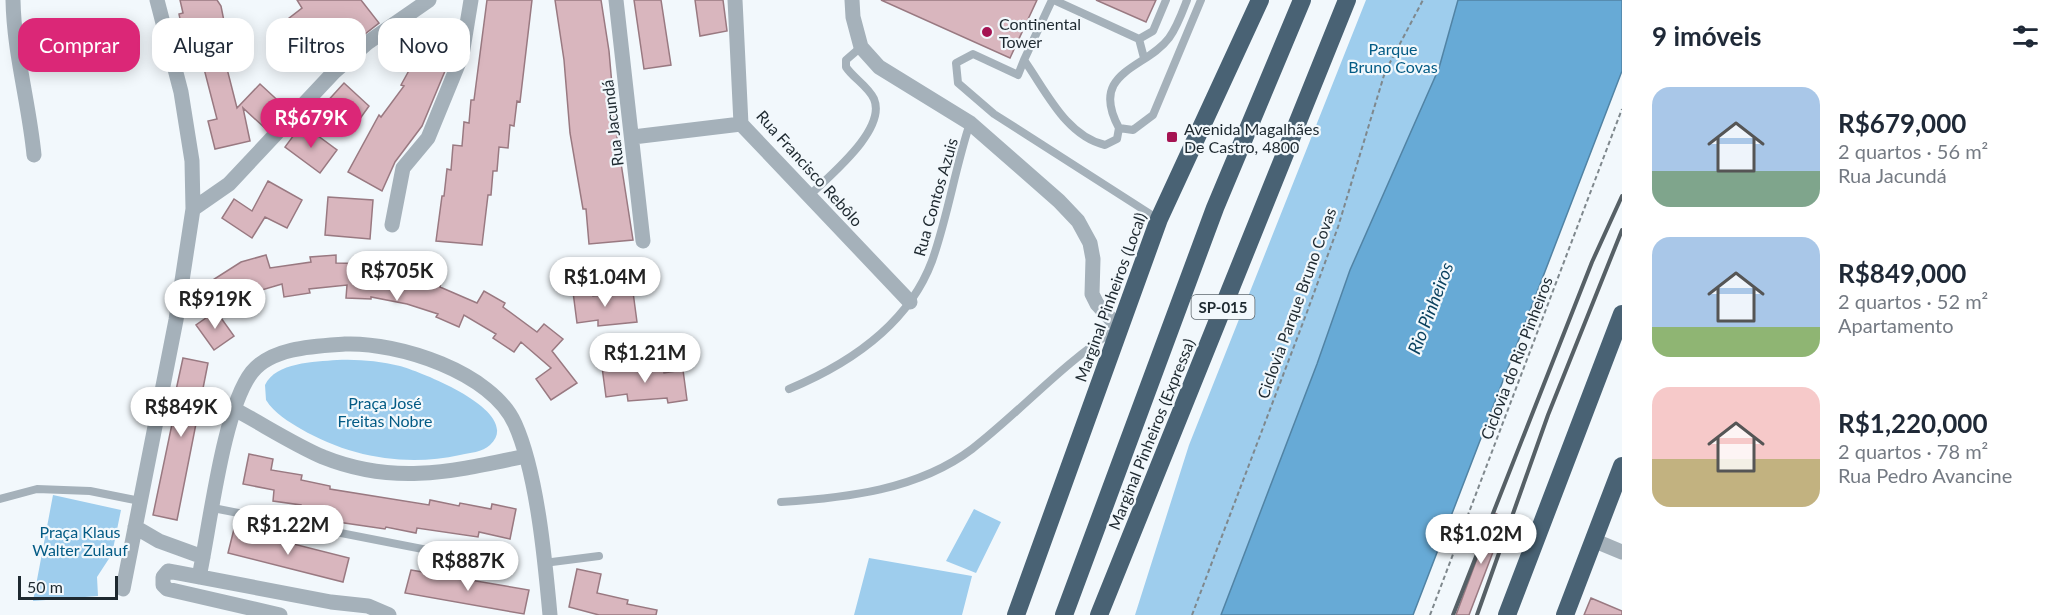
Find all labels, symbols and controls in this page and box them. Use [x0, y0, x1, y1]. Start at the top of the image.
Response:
place label: Continental Tower [999, 14, 1081, 51]
chip: Comprar [18, 18, 140, 72]
chip: Alugar [152, 18, 254, 72]
chip: Filtros [266, 18, 366, 72]
chip: Novo [378, 18, 470, 72]
text: 9 imóveis [1652, 20, 1762, 52]
icon: filters [2009, 20, 2042, 53]
marker: Continental Tower [980, 25, 994, 39]
park label: Parque Bruno Covas [1348, 39, 1438, 76]
street label: Rua Jacundá [597, 79, 627, 167]
pin: R$679K [262, 98, 360, 149]
text: R$679K [275, 105, 347, 129]
street label: Rua Francisco Rebôlo [753, 106, 867, 230]
text: R$679,000 [1838, 107, 1966, 139]
icon: home [1700, 111, 1772, 183]
place label: Avenida Magalhães De Castro, 4800 [1184, 119, 1319, 156]
marker: Avenida Magalhães De Castro, 4800 [1165, 130, 1179, 144]
street label: Rua Contos Azuis [909, 136, 961, 258]
text: 2 quartos · 56 m² [1838, 139, 1988, 163]
text: Rua Jacundá [1838, 163, 1947, 187]
street label: Ciclovia Parque Bruno Covas [1253, 205, 1339, 401]
street label: Marginal Pinheiros (Local) [1070, 210, 1150, 384]
pin: R$705K [348, 251, 446, 302]
pin: R$1.04M [550, 257, 660, 308]
text: R$849,000 [1838, 257, 1966, 289]
text: R$705K [361, 258, 433, 282]
water label: Rio Pinheiros [1402, 259, 1458, 357]
icon: home [1700, 261, 1772, 333]
text: R$1.04M [564, 264, 646, 288]
street label: Ciclovia do Rio Pinheiros [1476, 274, 1556, 442]
pin: R$919K [166, 279, 264, 330]
text: R$919K [179, 286, 251, 310]
text: 2 quartos · 52 m² [1838, 289, 1988, 313]
road number: SP-015 [1192, 295, 1254, 319]
text: Apartamento [1838, 313, 1954, 337]
pin: R$1.21M [590, 333, 700, 384]
street label: Marginal Pinheiros (Expressa) [1104, 336, 1198, 532]
text: R$1.21M [604, 340, 686, 364]
pin: R$849K [132, 387, 230, 438]
park label: Praça José Freitas Nobre [338, 393, 432, 430]
text: R$849K [145, 394, 217, 418]
text: R$1,220,000 [1838, 407, 1988, 439]
icon: home [1700, 411, 1772, 483]
text: 2 quartos · 78 m² [1838, 439, 1988, 463]
text: Rua Pedro Avancine [1838, 463, 2012, 487]
pin: R$1.22M [233, 505, 343, 556]
text: R$1.22M [247, 512, 329, 536]
pin: R$1.02M [1426, 514, 1536, 565]
text: R$1.02M [1440, 521, 1522, 545]
park label: Praça Klaus Walter Zulauf [32, 522, 128, 559]
pin: R$887K [419, 541, 517, 592]
text: R$887K [432, 548, 504, 572]
scale bar [18, 573, 118, 600]
text: 50 m [27, 577, 63, 596]

